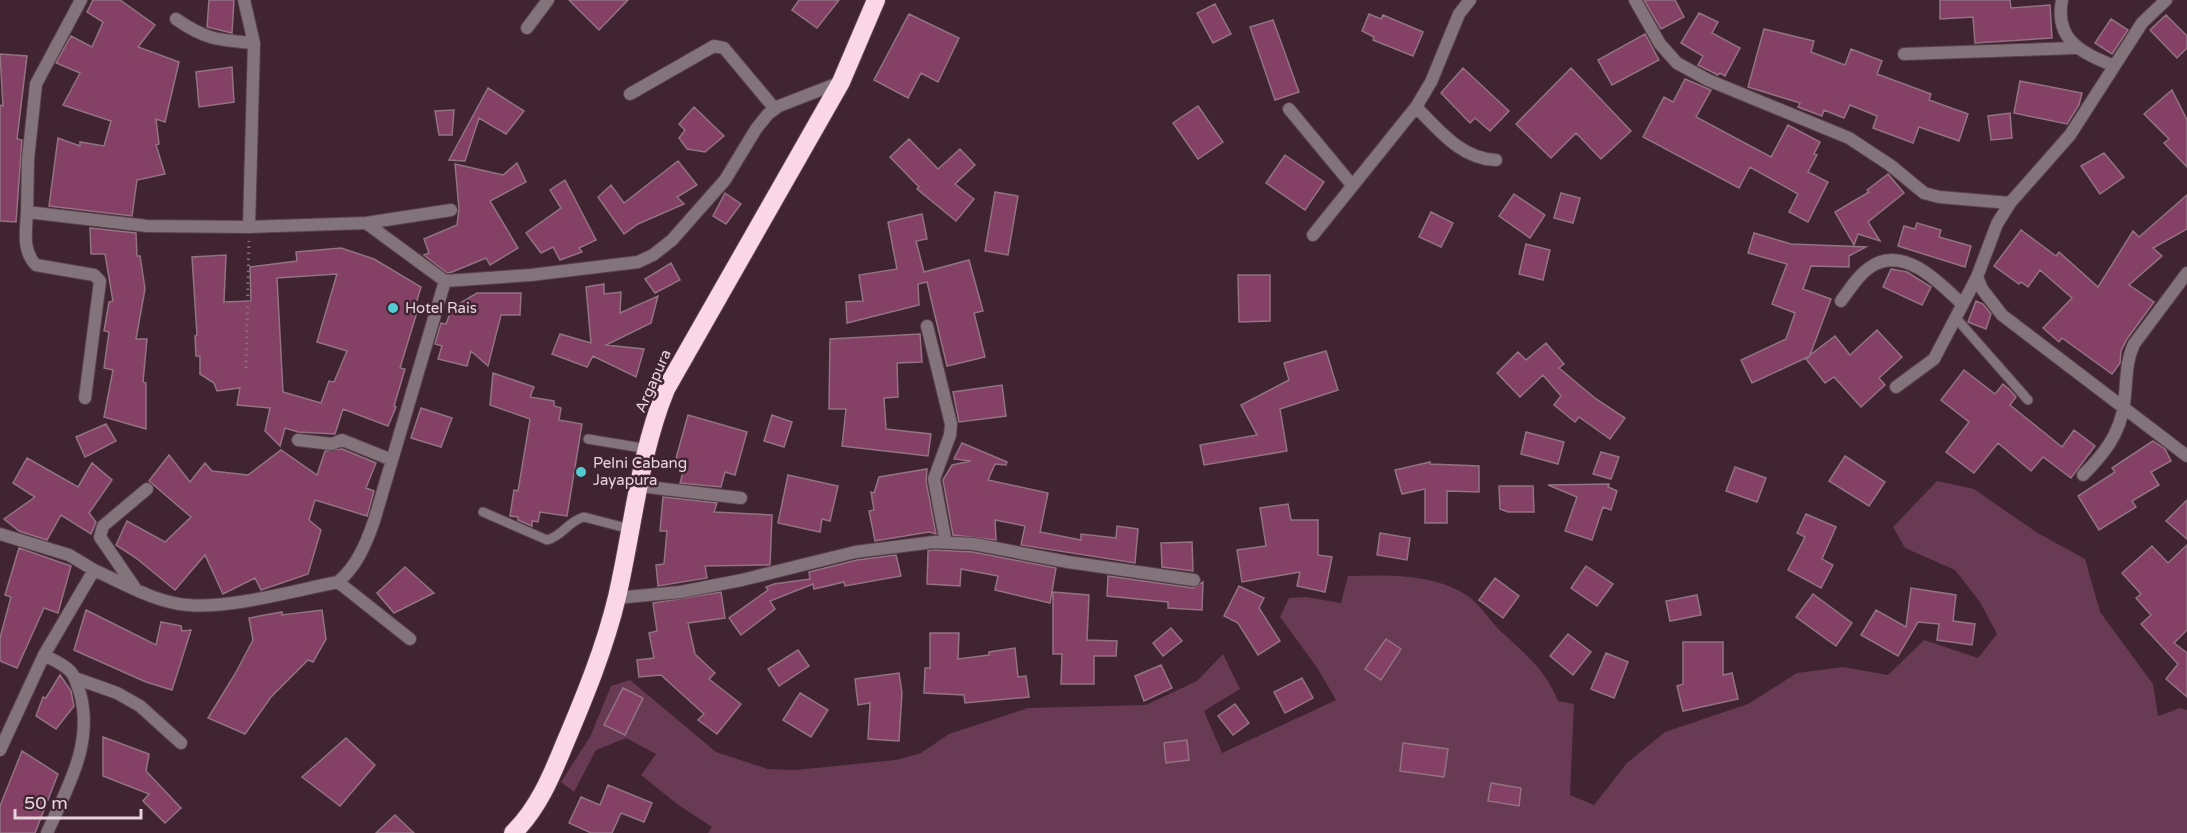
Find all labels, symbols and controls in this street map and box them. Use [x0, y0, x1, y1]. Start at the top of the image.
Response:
place label: Hotel Rais [405, 299, 477, 317]
marker: Hotel Rais [386, 301, 400, 315]
street label: Argapura [631, 347, 675, 415]
place label: Pelni Cabang Jayapura [593, 454, 687, 489]
marker: Pelni Cabang Jayapura [574, 465, 588, 479]
scale bar [15, 782, 141, 820]
text: 50 m [24, 792, 68, 814]

